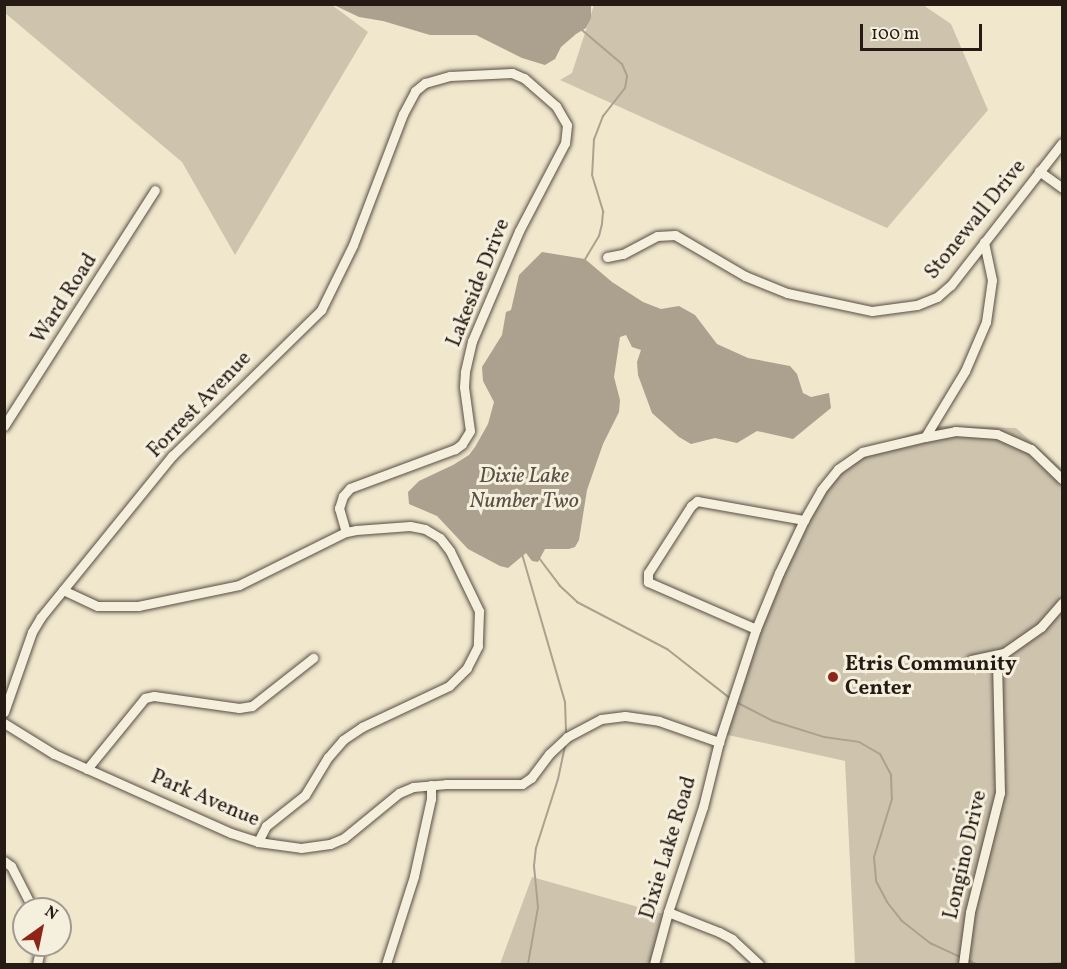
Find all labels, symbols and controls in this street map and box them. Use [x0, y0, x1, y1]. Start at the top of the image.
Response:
scale bar [863, 12, 984, 50]
text: 100 m [871, 22, 920, 47]
street label: Stonewall Drive [920, 155, 1032, 285]
street label: Lakeside Drive [442, 215, 516, 351]
street label: Ward Road [27, 249, 103, 349]
street label: Forrest Avenue [143, 346, 257, 464]
water label: Dixie Lake Number Two [469, 463, 579, 514]
place label: Etris Community Center [845, 652, 1017, 702]
marker: Etris Community Center [826, 670, 840, 684]
street label: Park Avenue [147, 765, 263, 833]
street label: Dixie Lake Road [635, 774, 703, 922]
street label: Longino Drive [939, 788, 993, 922]
north arrow [12, 897, 72, 957]
text: N [40, 901, 62, 926]

